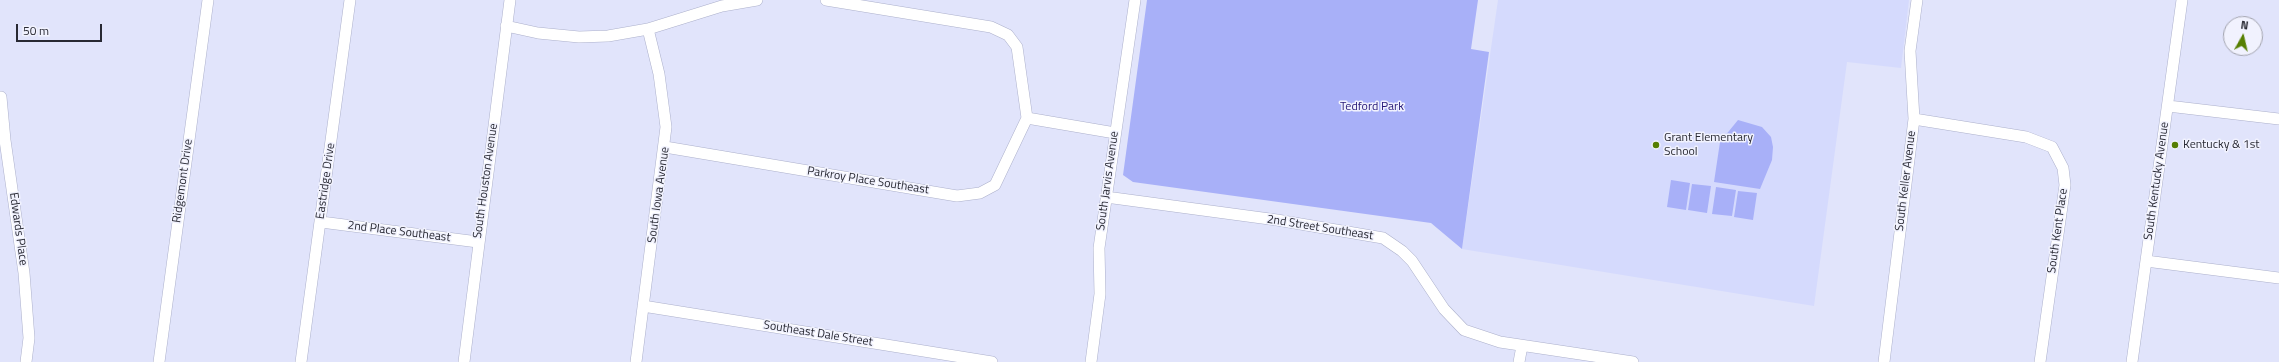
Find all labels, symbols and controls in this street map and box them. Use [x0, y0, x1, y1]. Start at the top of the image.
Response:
scale bar [18, 16, 104, 42]
north arrow [2223, 16, 2263, 56]
text: N [2240, 17, 2249, 34]
text: 50 m [23, 21, 49, 40]
park label: Tedford Park [1340, 100, 1404, 114]
street label: South Kentucky Avenue [2142, 121, 2172, 241]
street label: South Houston Avenue [471, 123, 501, 239]
street label: South Jarvis Avenue [1094, 130, 1122, 232]
street label: South Keller Avenue [1893, 130, 1919, 232]
place label: Grant Elementary School [1664, 131, 1753, 159]
street label: Ridgemont Drive [170, 138, 196, 224]
place label: Kentucky & 1st [2183, 138, 2260, 152]
marker: Grant Elementary School [1651, 140, 1661, 150]
marker: Kentucky & 1st [2170, 140, 2180, 150]
street label: Eastridge Drive [314, 142, 338, 220]
street label: South Iowa Avenue [645, 146, 673, 244]
street label: Parkroy Place Southeast [806, 164, 930, 198]
street label: South Kent Place [2045, 188, 2071, 274]
street label: Edwards Place [6, 192, 30, 266]
street label: 2nd Street Southeast [1266, 212, 1374, 244]
street label: 2nd Place Southeast [347, 219, 451, 245]
street label: Southeast Dale Street [762, 318, 874, 350]

